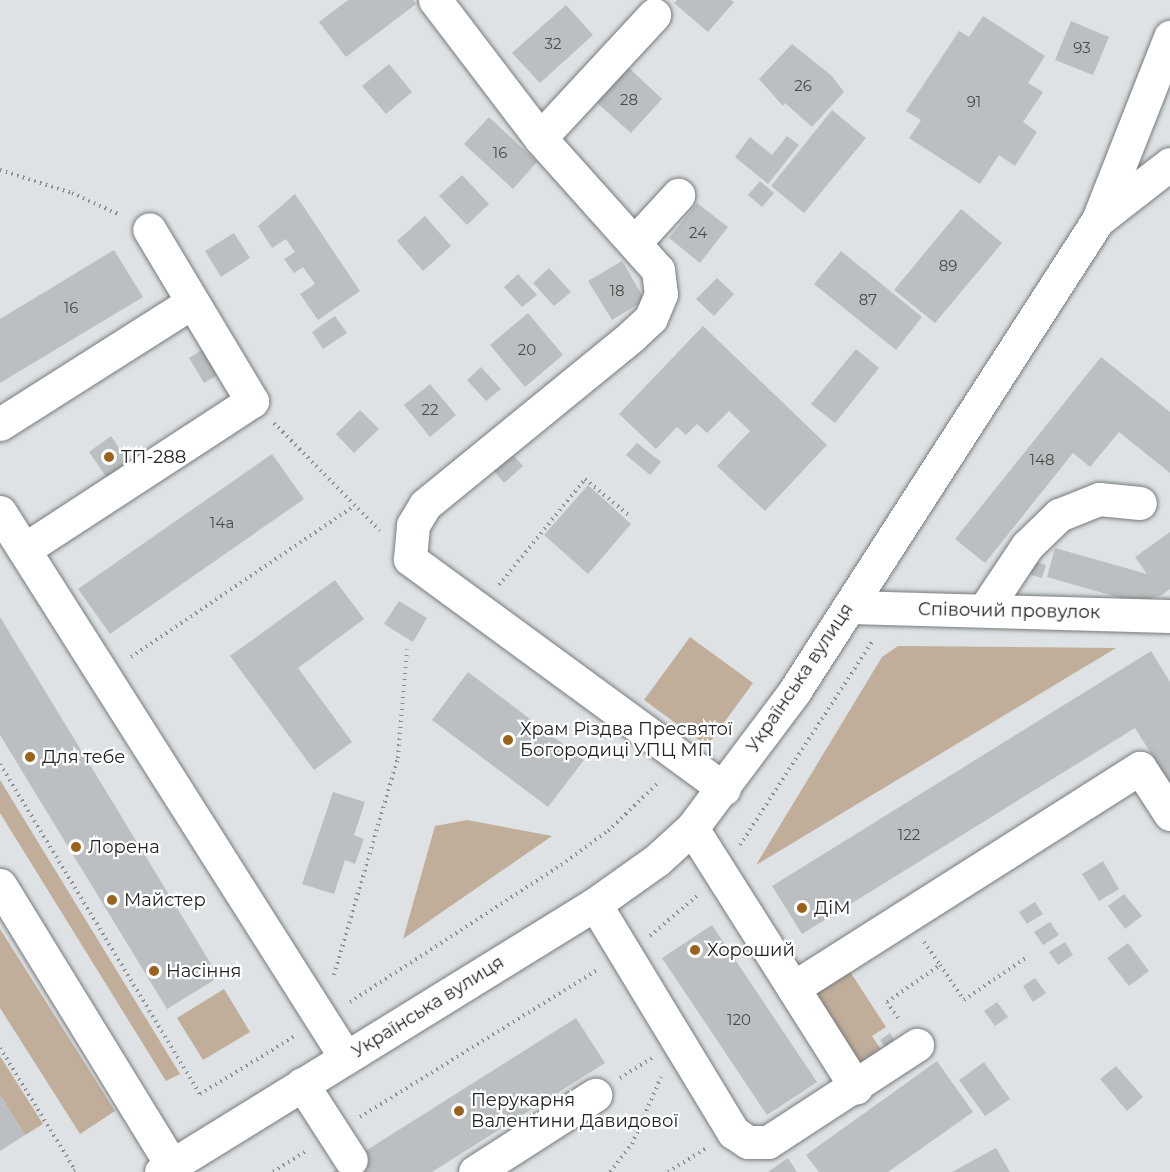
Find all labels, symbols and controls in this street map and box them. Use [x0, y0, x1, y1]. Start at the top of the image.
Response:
house number: 32 [545, 35, 561, 53]
house number: 93 [1073, 39, 1091, 57]
house number: 26 [794, 77, 812, 95]
house number: 28 [620, 91, 638, 109]
house number: 91 [967, 93, 981, 111]
house number: 16 [493, 144, 507, 162]
house number: 24 [689, 224, 707, 242]
house number: 89 [939, 257, 957, 275]
house number: 18 [610, 282, 624, 300]
house number: 87 [859, 291, 877, 309]
house number: 16 [64, 299, 78, 317]
house number: 20 [518, 341, 536, 359]
house number: 22 [421, 401, 439, 419]
place label: ТП-288 [121, 446, 186, 468]
marker: ТП-288 [102, 450, 116, 464]
house number: 148 [1029, 451, 1055, 469]
house number: 14а [210, 514, 234, 532]
street label: Українська вулиця [742, 599, 858, 757]
street label: Співочий провулок [918, 599, 1100, 623]
place label: Храм Різдва Пресвятої Богородиці УПЦ МП [520, 719, 733, 762]
marker: Храм Різдва Пресвятої Богородиці УПЦ МП [501, 733, 515, 747]
place label: Для тебе [42, 746, 125, 768]
marker: Для тебе [23, 750, 37, 764]
house number: 122 [898, 826, 920, 844]
place label: Лорена [88, 836, 160, 858]
marker: Лорена [69, 840, 83, 854]
place label: Майстер [124, 889, 206, 911]
marker: Майстер [105, 893, 119, 907]
place label: ДіМ [814, 897, 851, 919]
marker: ДіМ [795, 901, 809, 915]
place label: Хороший [707, 939, 795, 961]
marker: Хороший [688, 943, 702, 957]
street label: Українська вулиця [348, 951, 508, 1063]
place label: Насіння [166, 960, 242, 982]
marker: Насіння [147, 964, 161, 978]
house number: 120 [727, 1011, 751, 1029]
place label: Перукарня Валентини Давидової [471, 1090, 678, 1132]
marker: Перукарня Валентини Давидової [452, 1104, 466, 1118]

